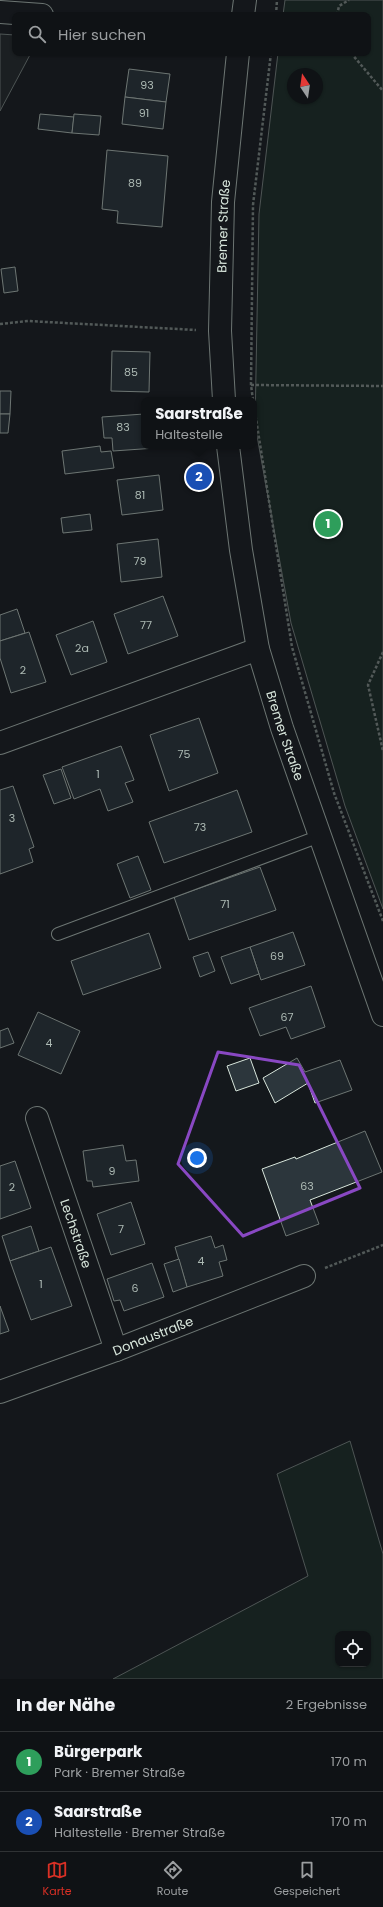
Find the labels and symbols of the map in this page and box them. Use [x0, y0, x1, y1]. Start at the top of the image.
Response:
north arrow [287, 68, 323, 104]
house number: 93 [140, 77, 154, 93]
house number: 91 [139, 105, 149, 121]
house number: 89 [128, 175, 142, 191]
street label: Bremer Straße [212, 179, 235, 273]
house number: 85 [124, 364, 138, 380]
house number: 83 [116, 419, 130, 435]
pin: 2 [186, 462, 212, 492]
house number: 81 [135, 487, 145, 503]
pin: 1 [315, 509, 341, 539]
house number: 79 [134, 553, 147, 569]
house number: 77 [140, 617, 152, 633]
house number: 2a [75, 640, 89, 656]
house number: 2 [20, 662, 26, 678]
street label: Bremer Straße [261, 688, 309, 783]
house number: 75 [178, 746, 191, 762]
house number: 1 [96, 766, 100, 782]
house number: 3 [9, 810, 15, 826]
house number: 73 [194, 819, 206, 835]
house number: 71 [220, 896, 230, 912]
house number: 69 [270, 948, 284, 964]
house number: 67 [281, 1009, 294, 1025]
house number: 4 [46, 1035, 53, 1051]
your location [187, 1148, 207, 1168]
house number: 9 [109, 1163, 116, 1179]
house number: 63 [300, 1178, 314, 1194]
house number: 2 [9, 1179, 15, 1195]
street label: Lechstraße [55, 1196, 96, 1271]
house number: 7 [118, 1221, 124, 1237]
house number: 4 [198, 1253, 205, 1269]
house number: 1 [39, 1276, 43, 1292]
house number: 6 [132, 1280, 139, 1296]
street label: Donaustraße [110, 1312, 196, 1360]

